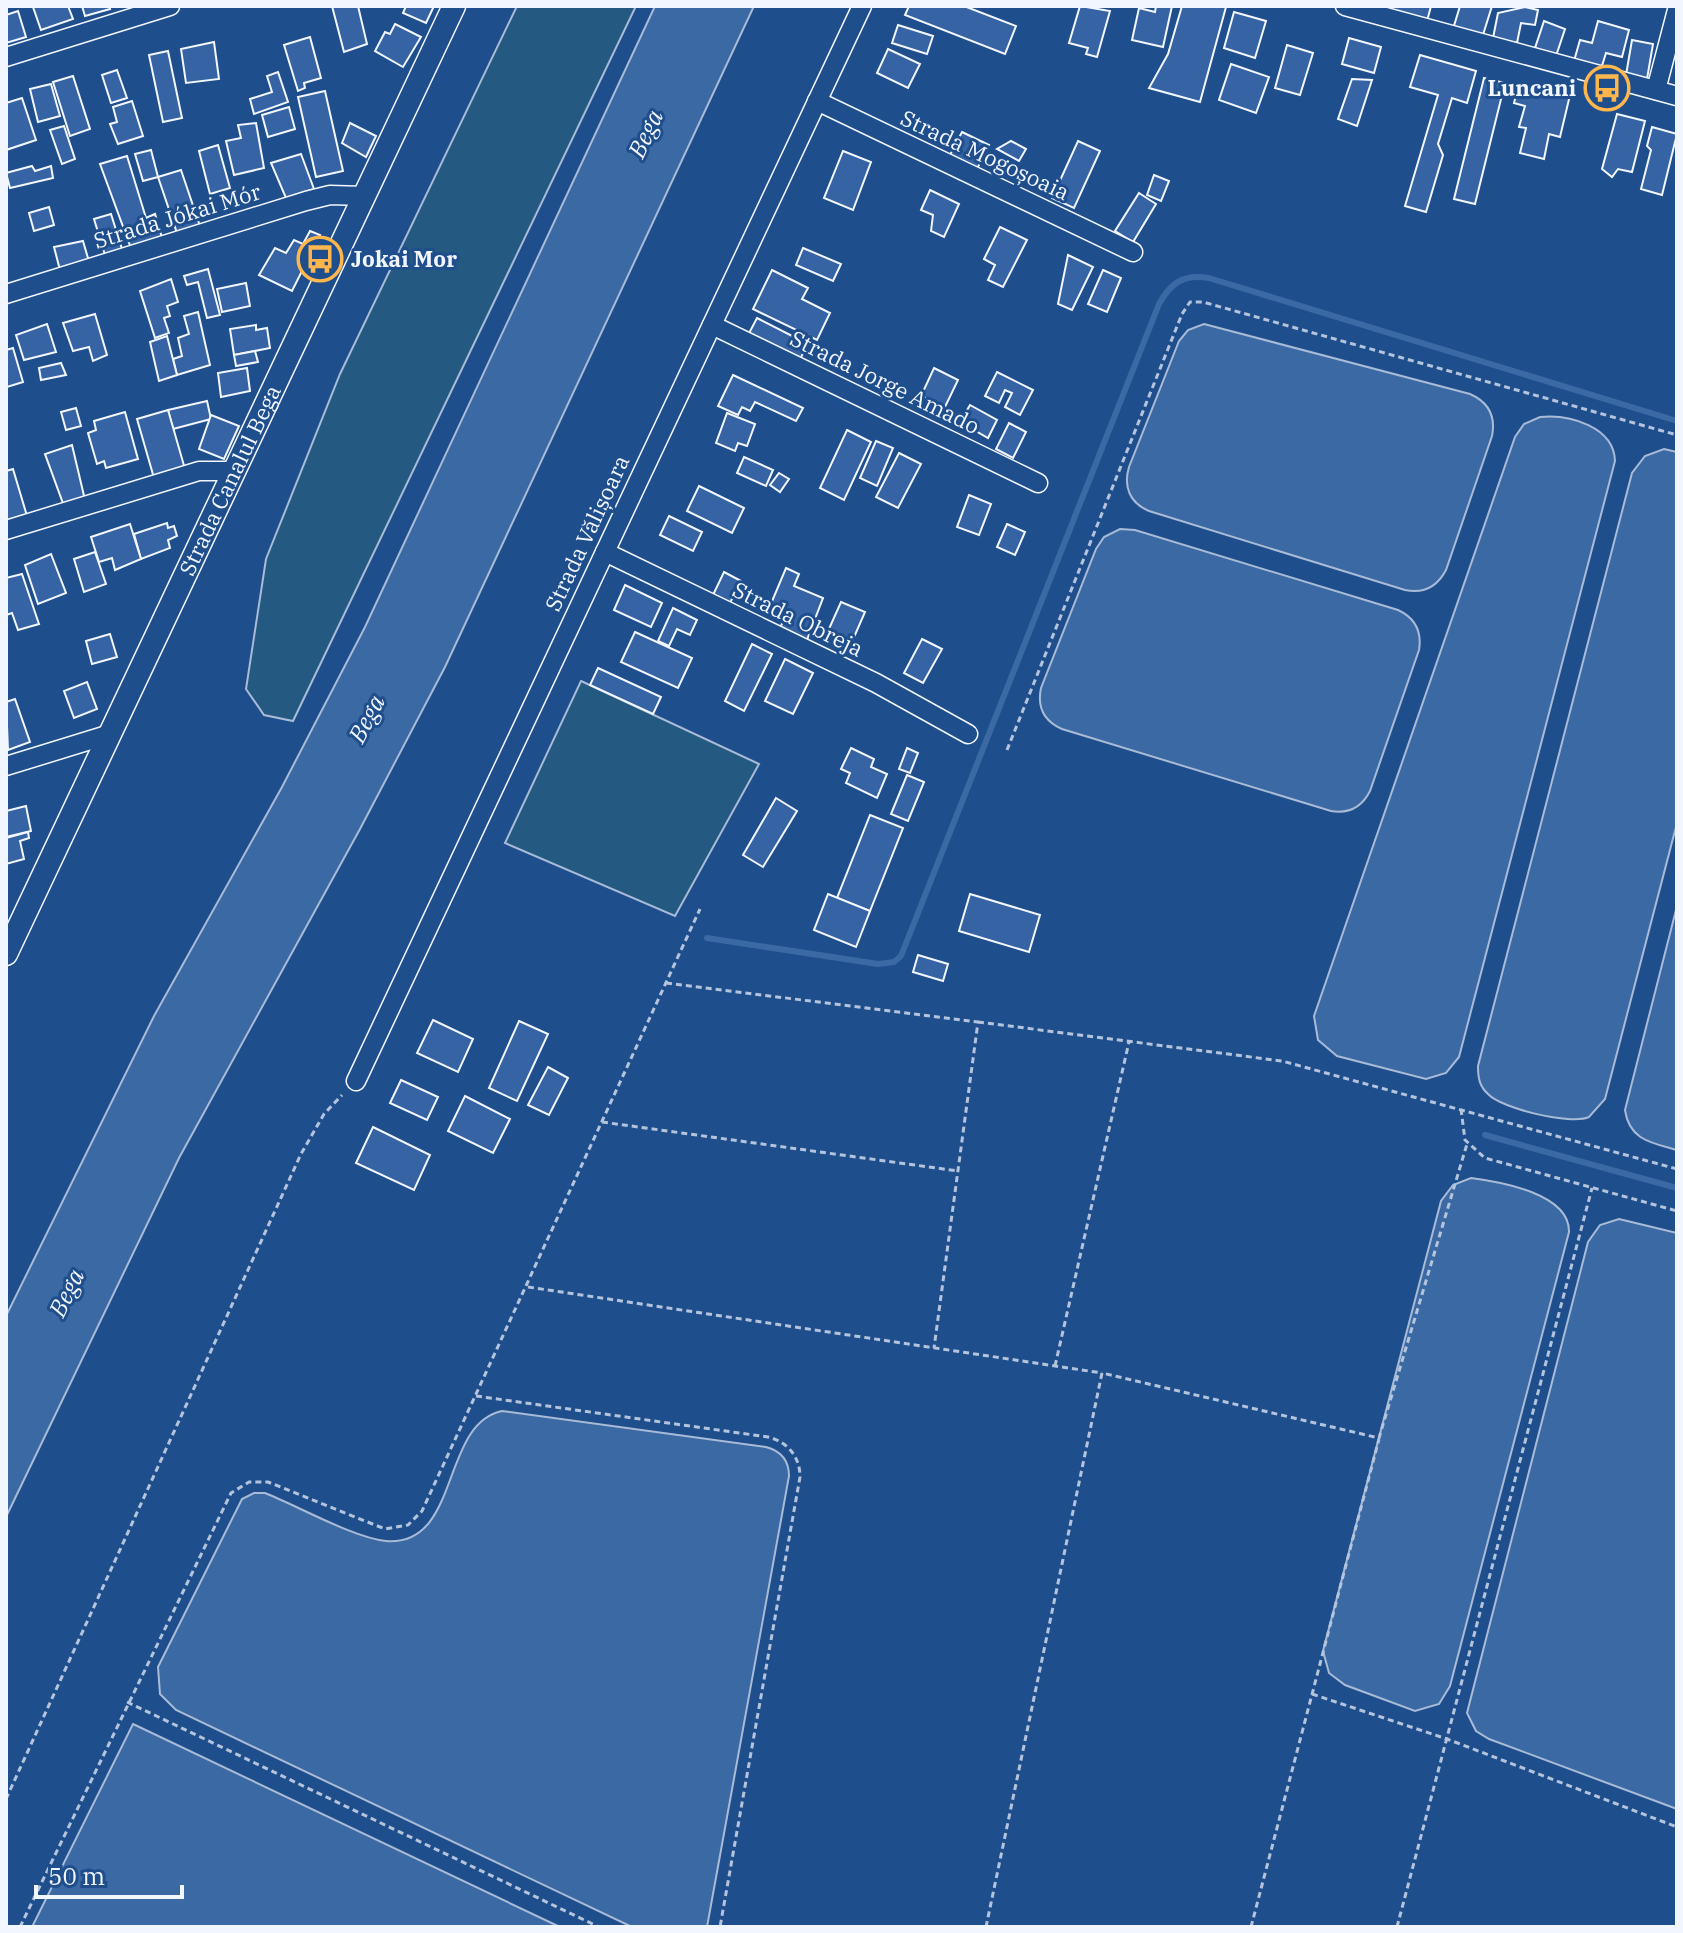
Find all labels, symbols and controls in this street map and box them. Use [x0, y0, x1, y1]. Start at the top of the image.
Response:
bus stop icon: Luncani [1583, 64, 1631, 112]
place label: Luncani [1487, 73, 1576, 102]
street label: Strada Mogoșoaia [896, 103, 1074, 206]
water label: Bega [620, 104, 670, 164]
street label: Strada Jókai Mór [90, 176, 264, 255]
bus stop icon: Jokai Mor [296, 235, 344, 283]
place label: Jokai Mor [351, 244, 457, 273]
street label: Strada Jorge Amado [786, 323, 985, 440]
street label: Strada Canalul Bega [172, 380, 287, 580]
street label: Strada Vălișoara [538, 450, 635, 615]
street label: Strada Obreja [728, 574, 868, 663]
water label: Bega [340, 689, 392, 749]
water label: Bega [40, 1263, 91, 1323]
scale bar [36, 1849, 182, 1899]
text: 50 m [48, 1860, 105, 1892]

